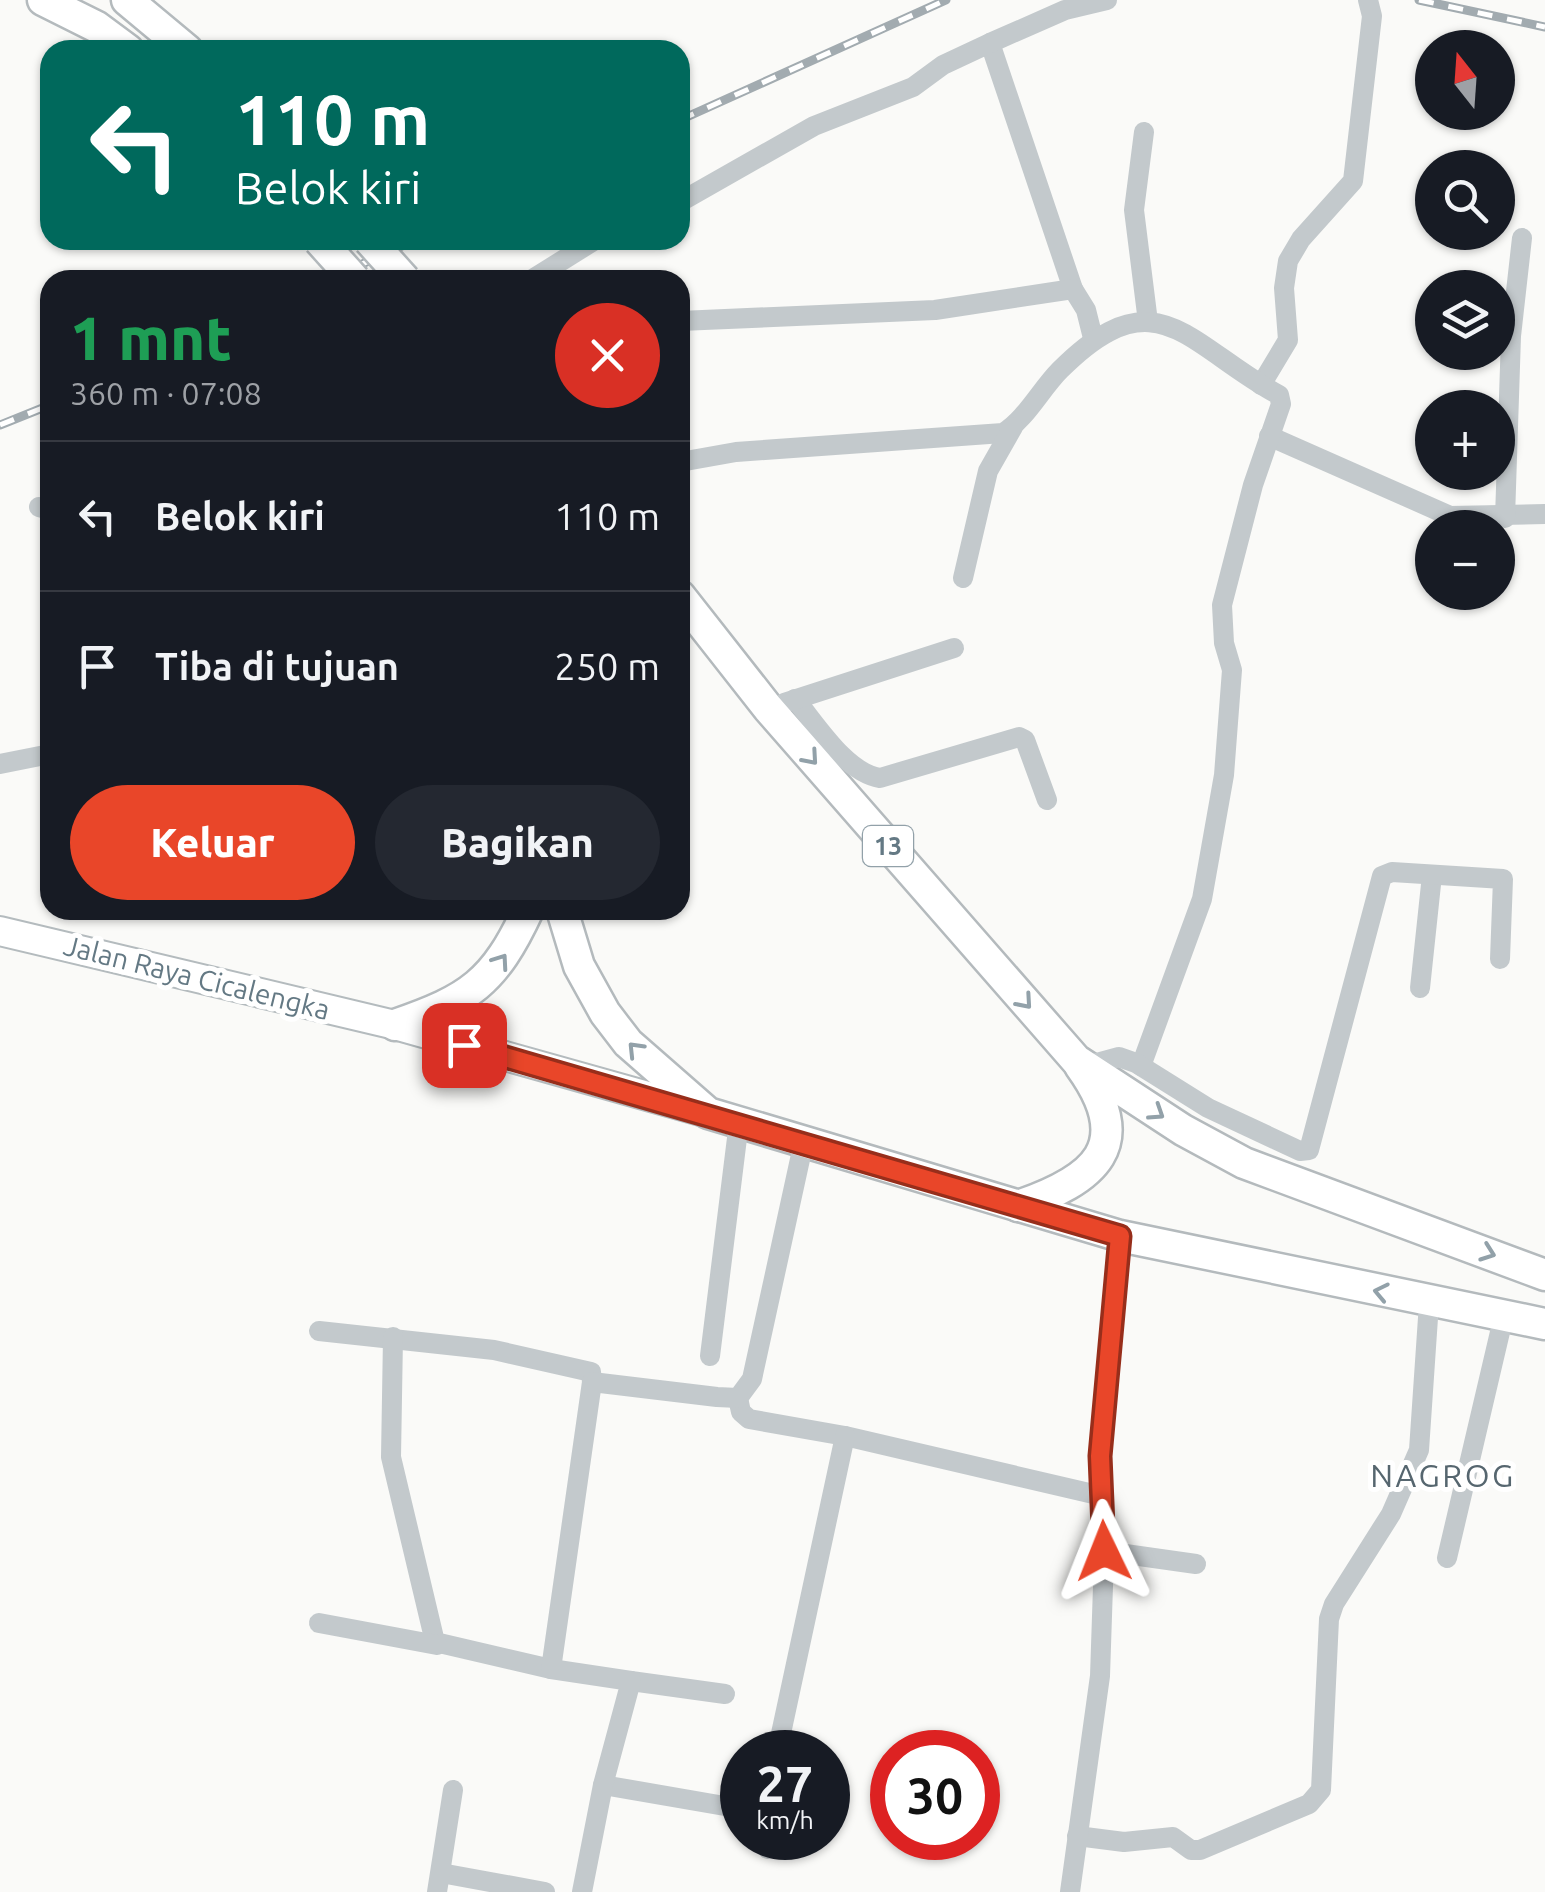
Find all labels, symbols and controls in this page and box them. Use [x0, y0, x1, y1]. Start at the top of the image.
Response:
north arrow [1415, 30, 1515, 130]
map controls [1415, 30, 1515, 610]
icon: left [70, 80, 200, 210]
text: 110 m [235, 80, 430, 158]
button: search [1415, 150, 1515, 250]
text: Belok kiri [235, 162, 421, 213]
button: layers [1415, 270, 1515, 370]
button: close [555, 303, 660, 408]
text: 1 mnt [70, 304, 232, 371]
text: 360 m · 07:08 [70, 375, 262, 411]
button: + [1415, 390, 1515, 490]
icon: left [70, 489, 125, 544]
text: Belok kiri [155, 495, 325, 537]
text: 110 m [554, 495, 660, 537]
button: − [1415, 510, 1515, 610]
icon: arrive [70, 639, 125, 694]
text: Tiba di tujuan [155, 645, 399, 687]
text: 250 m [554, 645, 660, 687]
one-way arrow [800, 746, 818, 765]
button: Keluar [70, 785, 355, 900]
button: Bagikan [375, 785, 660, 900]
road number: 13 [863, 826, 913, 866]
street label: Jalan Raya Cicalengka [61, 929, 333, 1025]
one-way arrow [489, 953, 507, 972]
one-way arrow [1014, 990, 1032, 1009]
pin [422, 1003, 507, 1088]
icon: arrive [437, 1018, 492, 1073]
one-way arrow [629, 1042, 647, 1060]
one-way arrow [1146, 1101, 1164, 1120]
one-way arrow [1478, 1241, 1495, 1262]
one-way arrow [1372, 1283, 1389, 1304]
district label: NAGROG [1370, 1457, 1516, 1493]
position arrow [1052, 1499, 1156, 1603]
speed limit sign: 30 [870, 1730, 1000, 1860]
text: 27 [757, 1755, 813, 1811]
text: km/h [756, 1806, 814, 1834]

